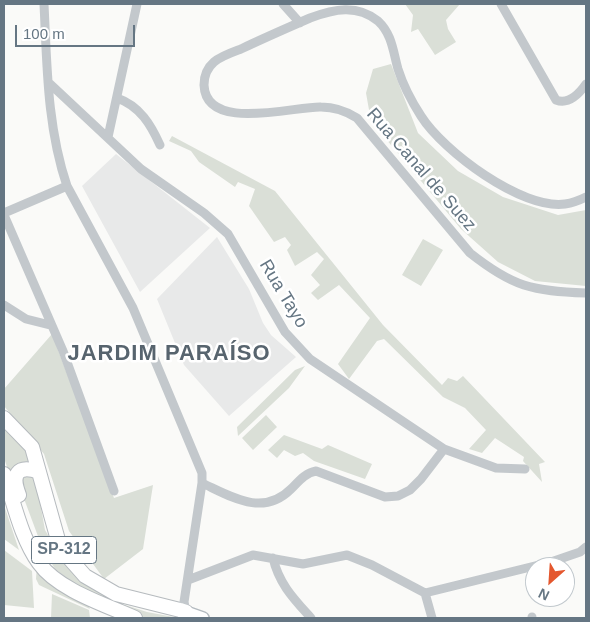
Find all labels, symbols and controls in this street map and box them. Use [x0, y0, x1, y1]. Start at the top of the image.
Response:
scale bar [18, 15, 138, 47]
text: 100 m [23, 25, 65, 42]
street label: Rua Canal de Suez [362, 104, 480, 236]
street label: Rua Tayo [254, 256, 312, 332]
district label: JARDIM PARAÍSO [66, 341, 272, 367]
road number: SP-312 [32, 536, 96, 564]
north arrow [525, 557, 575, 607]
text: N [536, 585, 552, 604]

